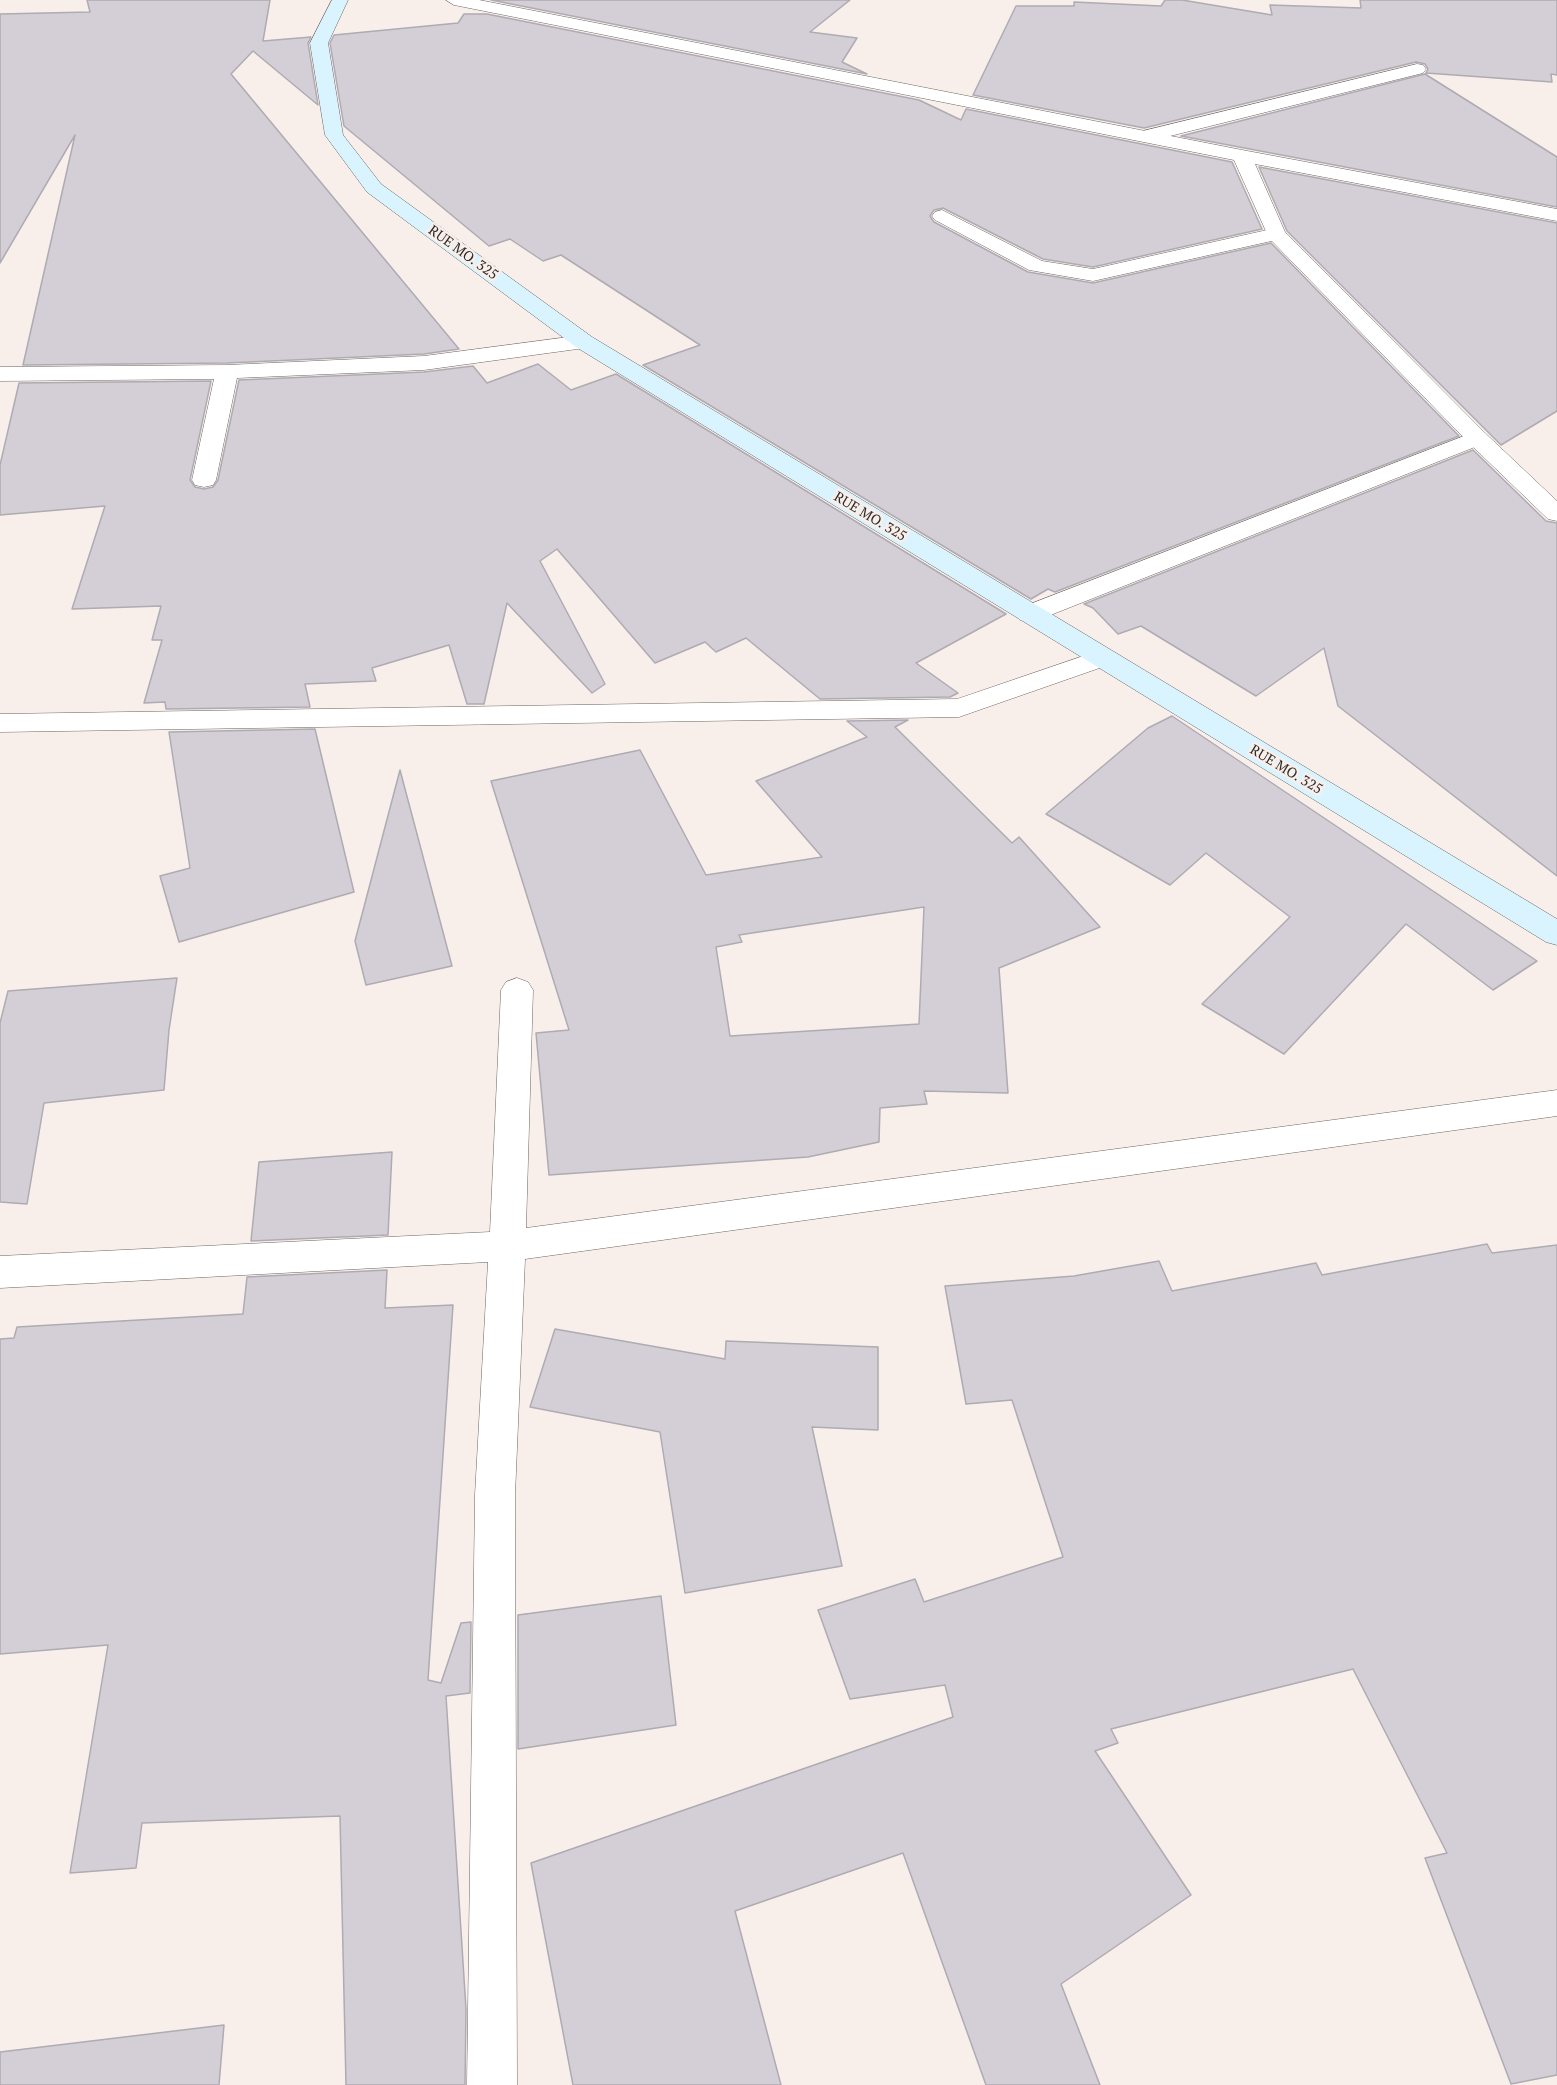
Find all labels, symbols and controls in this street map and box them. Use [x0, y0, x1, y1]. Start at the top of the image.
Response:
street label: RUE MO. 325 [425, 222, 501, 284]
street label: RUE MO. 325 [831, 489, 909, 545]
street label: RUE MO. 325 [1247, 742, 1325, 798]

